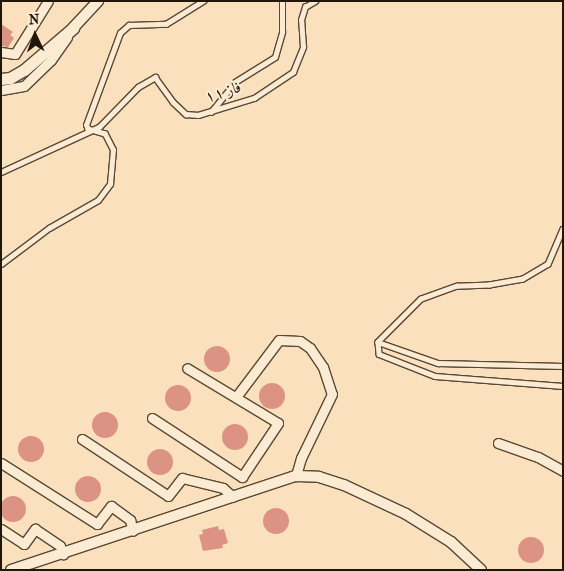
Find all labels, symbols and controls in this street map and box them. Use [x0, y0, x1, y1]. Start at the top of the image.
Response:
north arrow [10, 10, 60, 60]
text: N [28, 11, 40, 28]
street label: فاز ۱۱ [203, 77, 243, 107]

